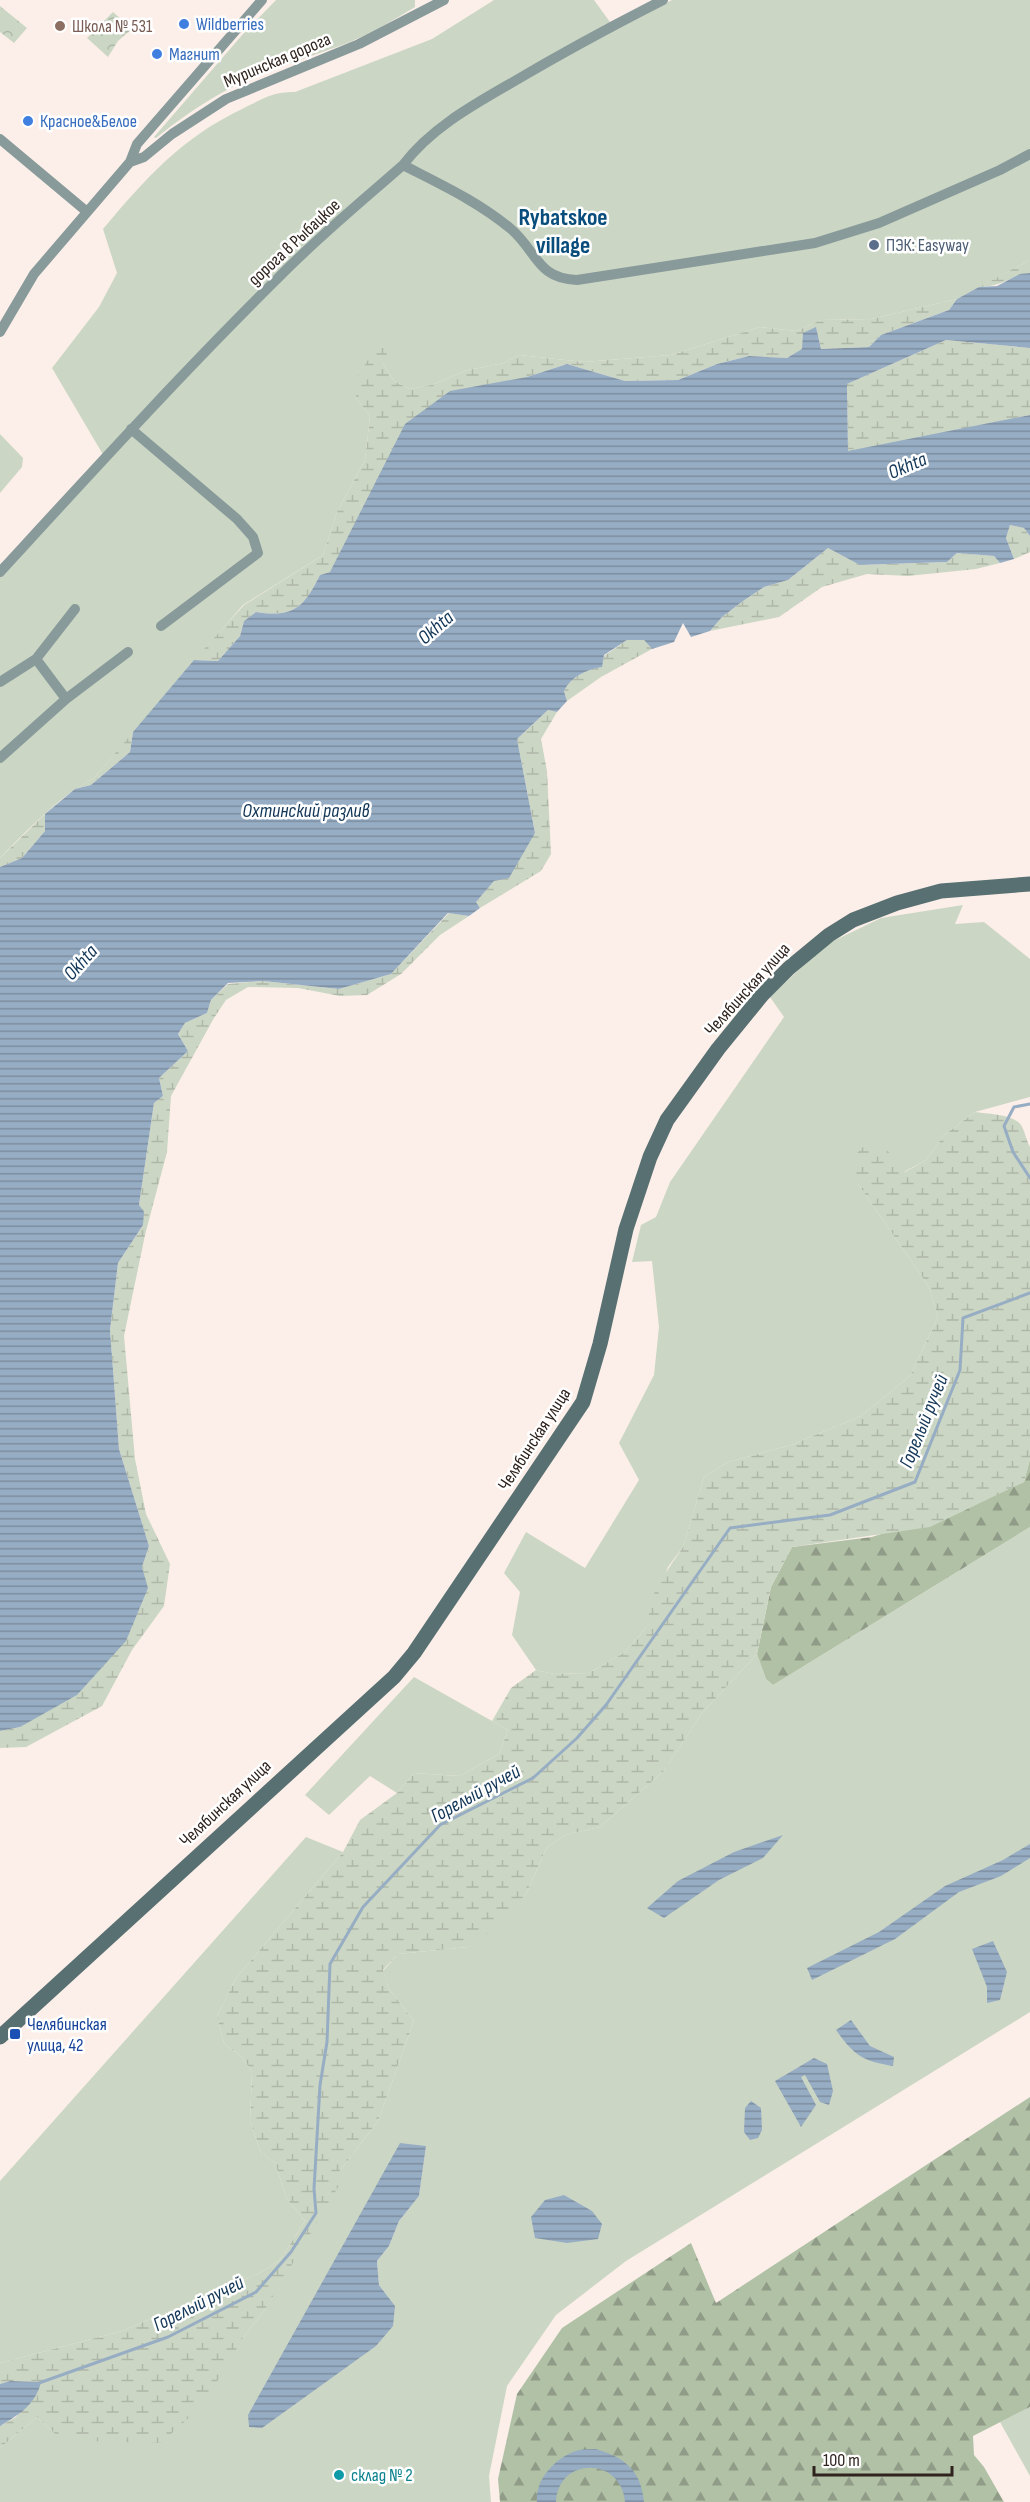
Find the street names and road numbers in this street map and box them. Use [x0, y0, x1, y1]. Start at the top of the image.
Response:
street label: Муринская дорога [220, 28, 334, 92]
street label: дорога в Рыбацкое [244, 195, 345, 290]
street label: Челябинская улица [700, 938, 795, 1040]
street label: Челябинская улица [494, 1384, 575, 1494]
street label: Челябинская улица [175, 1755, 276, 1851]

